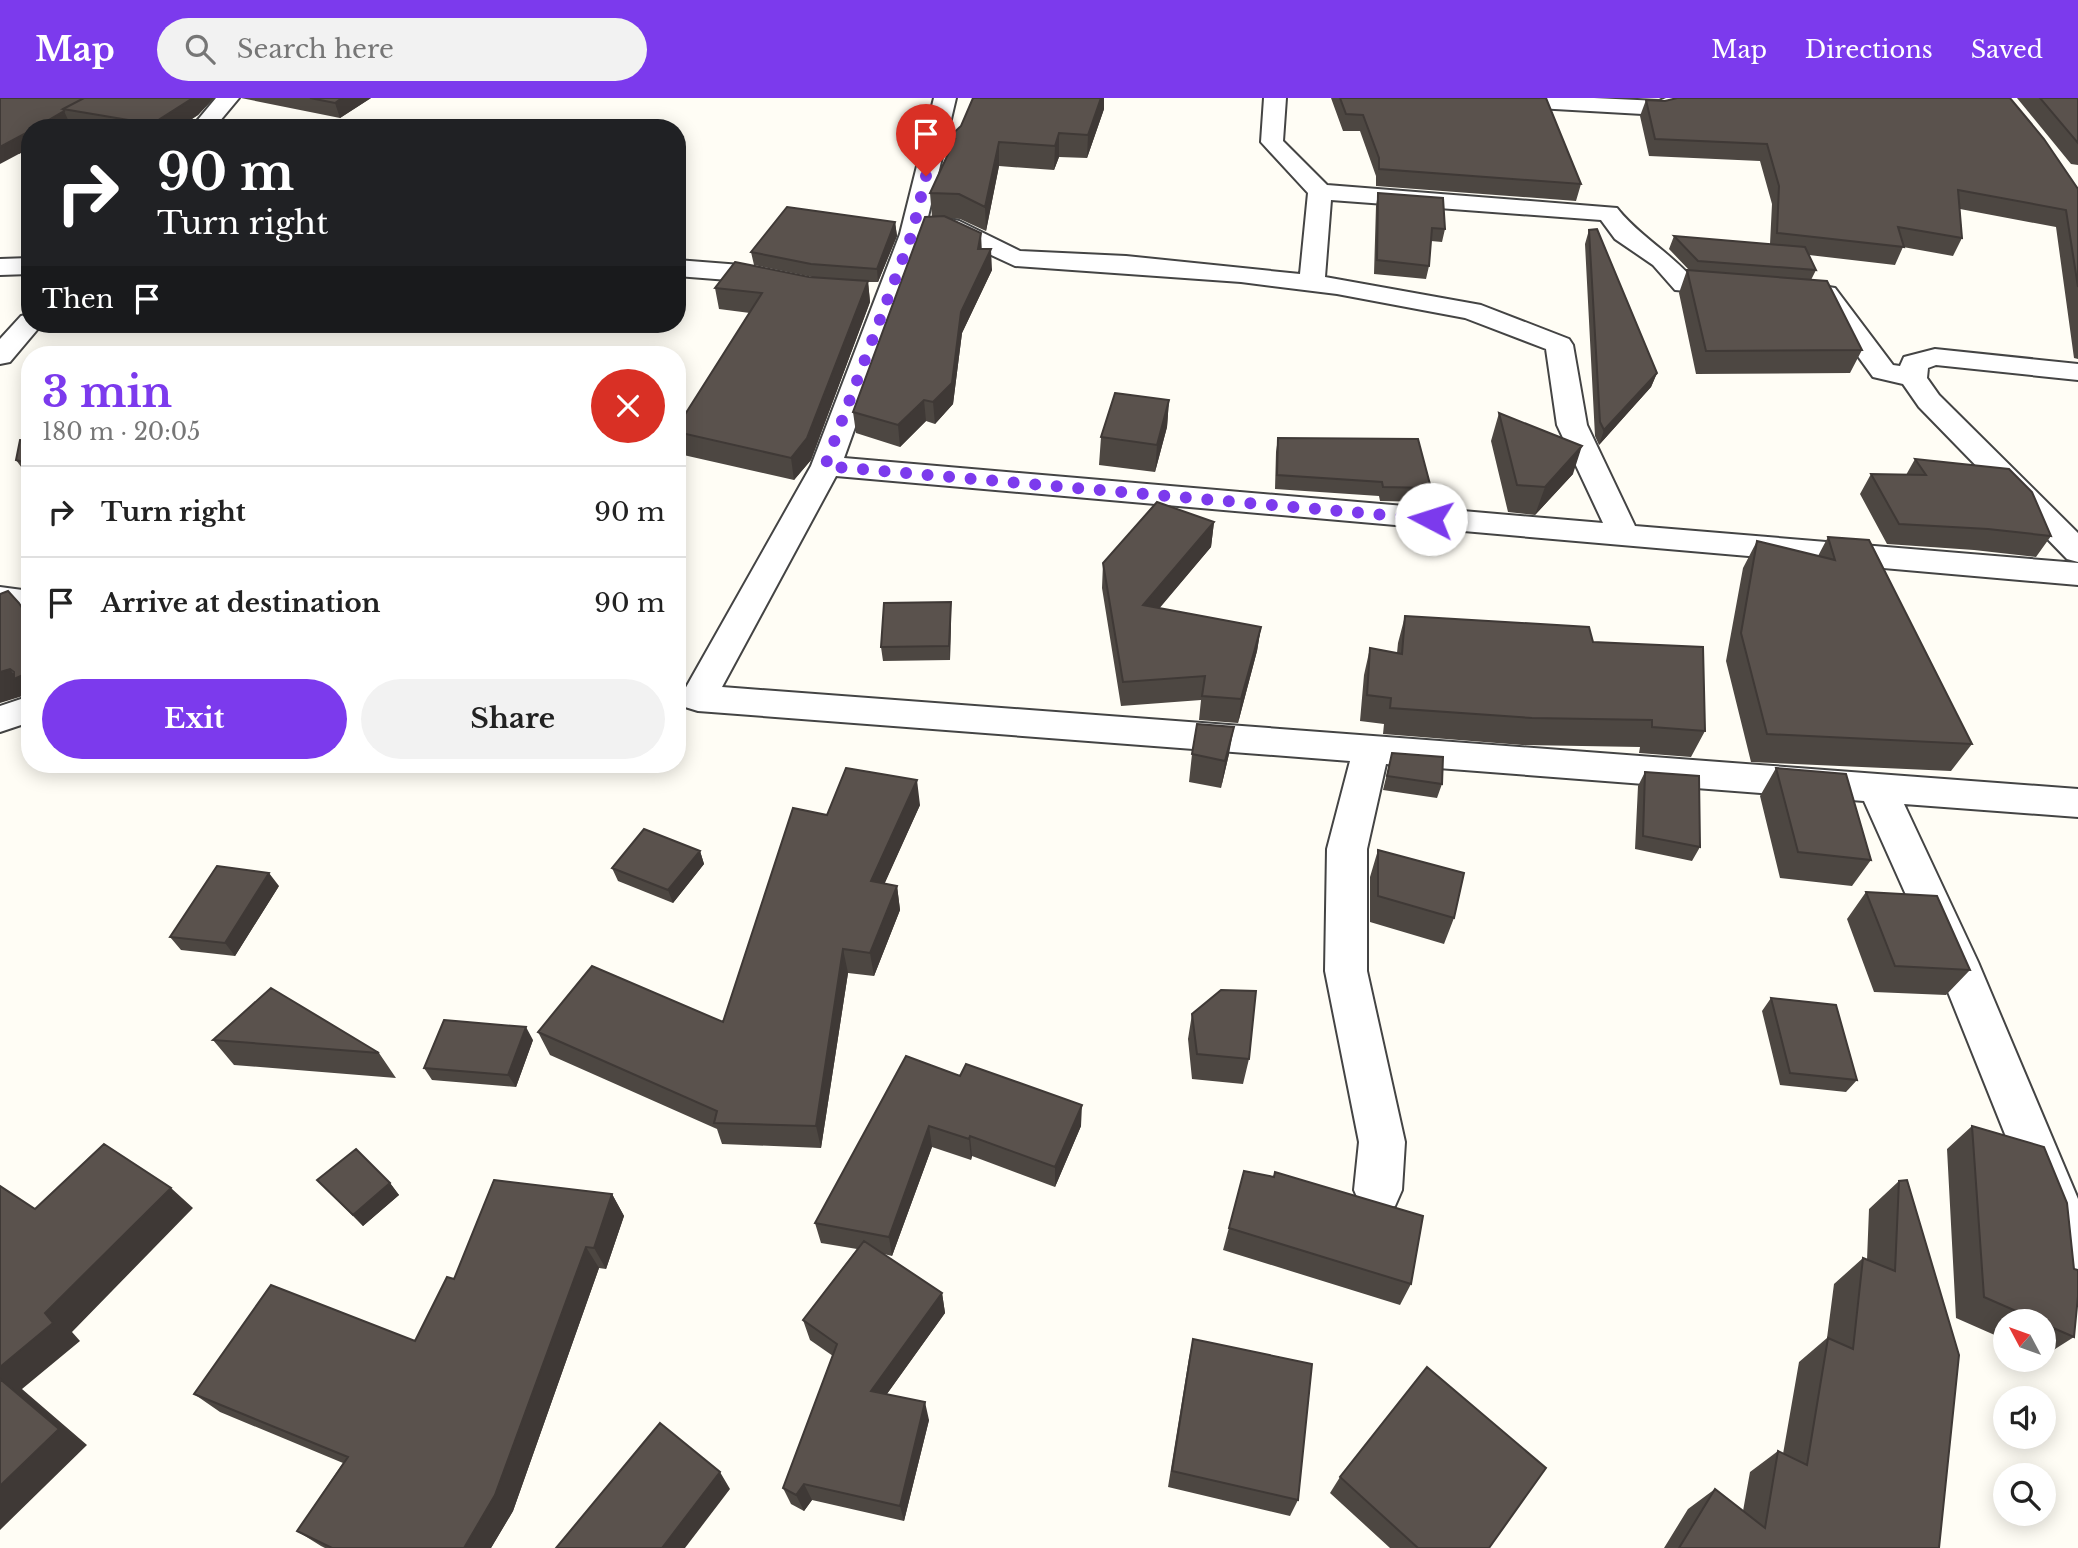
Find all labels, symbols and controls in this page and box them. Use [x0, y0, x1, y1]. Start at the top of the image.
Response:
search box [157, 18, 647, 81]
text: Map [35, 29, 115, 70]
icon: search [181, 30, 219, 68]
text: Search here [237, 33, 394, 65]
text: Map [1711, 35, 1767, 64]
text: Directions [1805, 35, 1933, 64]
text: Saved [1971, 35, 2043, 64]
pin [896, 104, 956, 176]
icon: arrive [907, 115, 945, 153]
text: 90 m [157, 142, 294, 203]
icon: right [42, 147, 133, 238]
text: Turn right [157, 203, 328, 243]
icon: arrive [128, 280, 166, 318]
text: Then [42, 283, 114, 315]
text: 3 min [42, 366, 172, 418]
button: close [591, 369, 665, 443]
text: 180 m · 20:05 [42, 418, 200, 446]
position arrow [1394, 482, 1468, 556]
icon: right [42, 493, 80, 531]
text: Turn right [101, 496, 246, 528]
text: 90 m [594, 496, 665, 528]
icon: arrive [42, 584, 80, 622]
text: Arrive at destination [101, 587, 381, 619]
text: 90 m [594, 587, 665, 619]
button: Exit [42, 679, 347, 759]
button: Share [361, 679, 665, 759]
north arrow [1993, 1309, 2056, 1372]
map controls [1993, 1309, 2056, 1526]
button: sound [1993, 1386, 2056, 1449]
button: search [1993, 1463, 2056, 1526]

